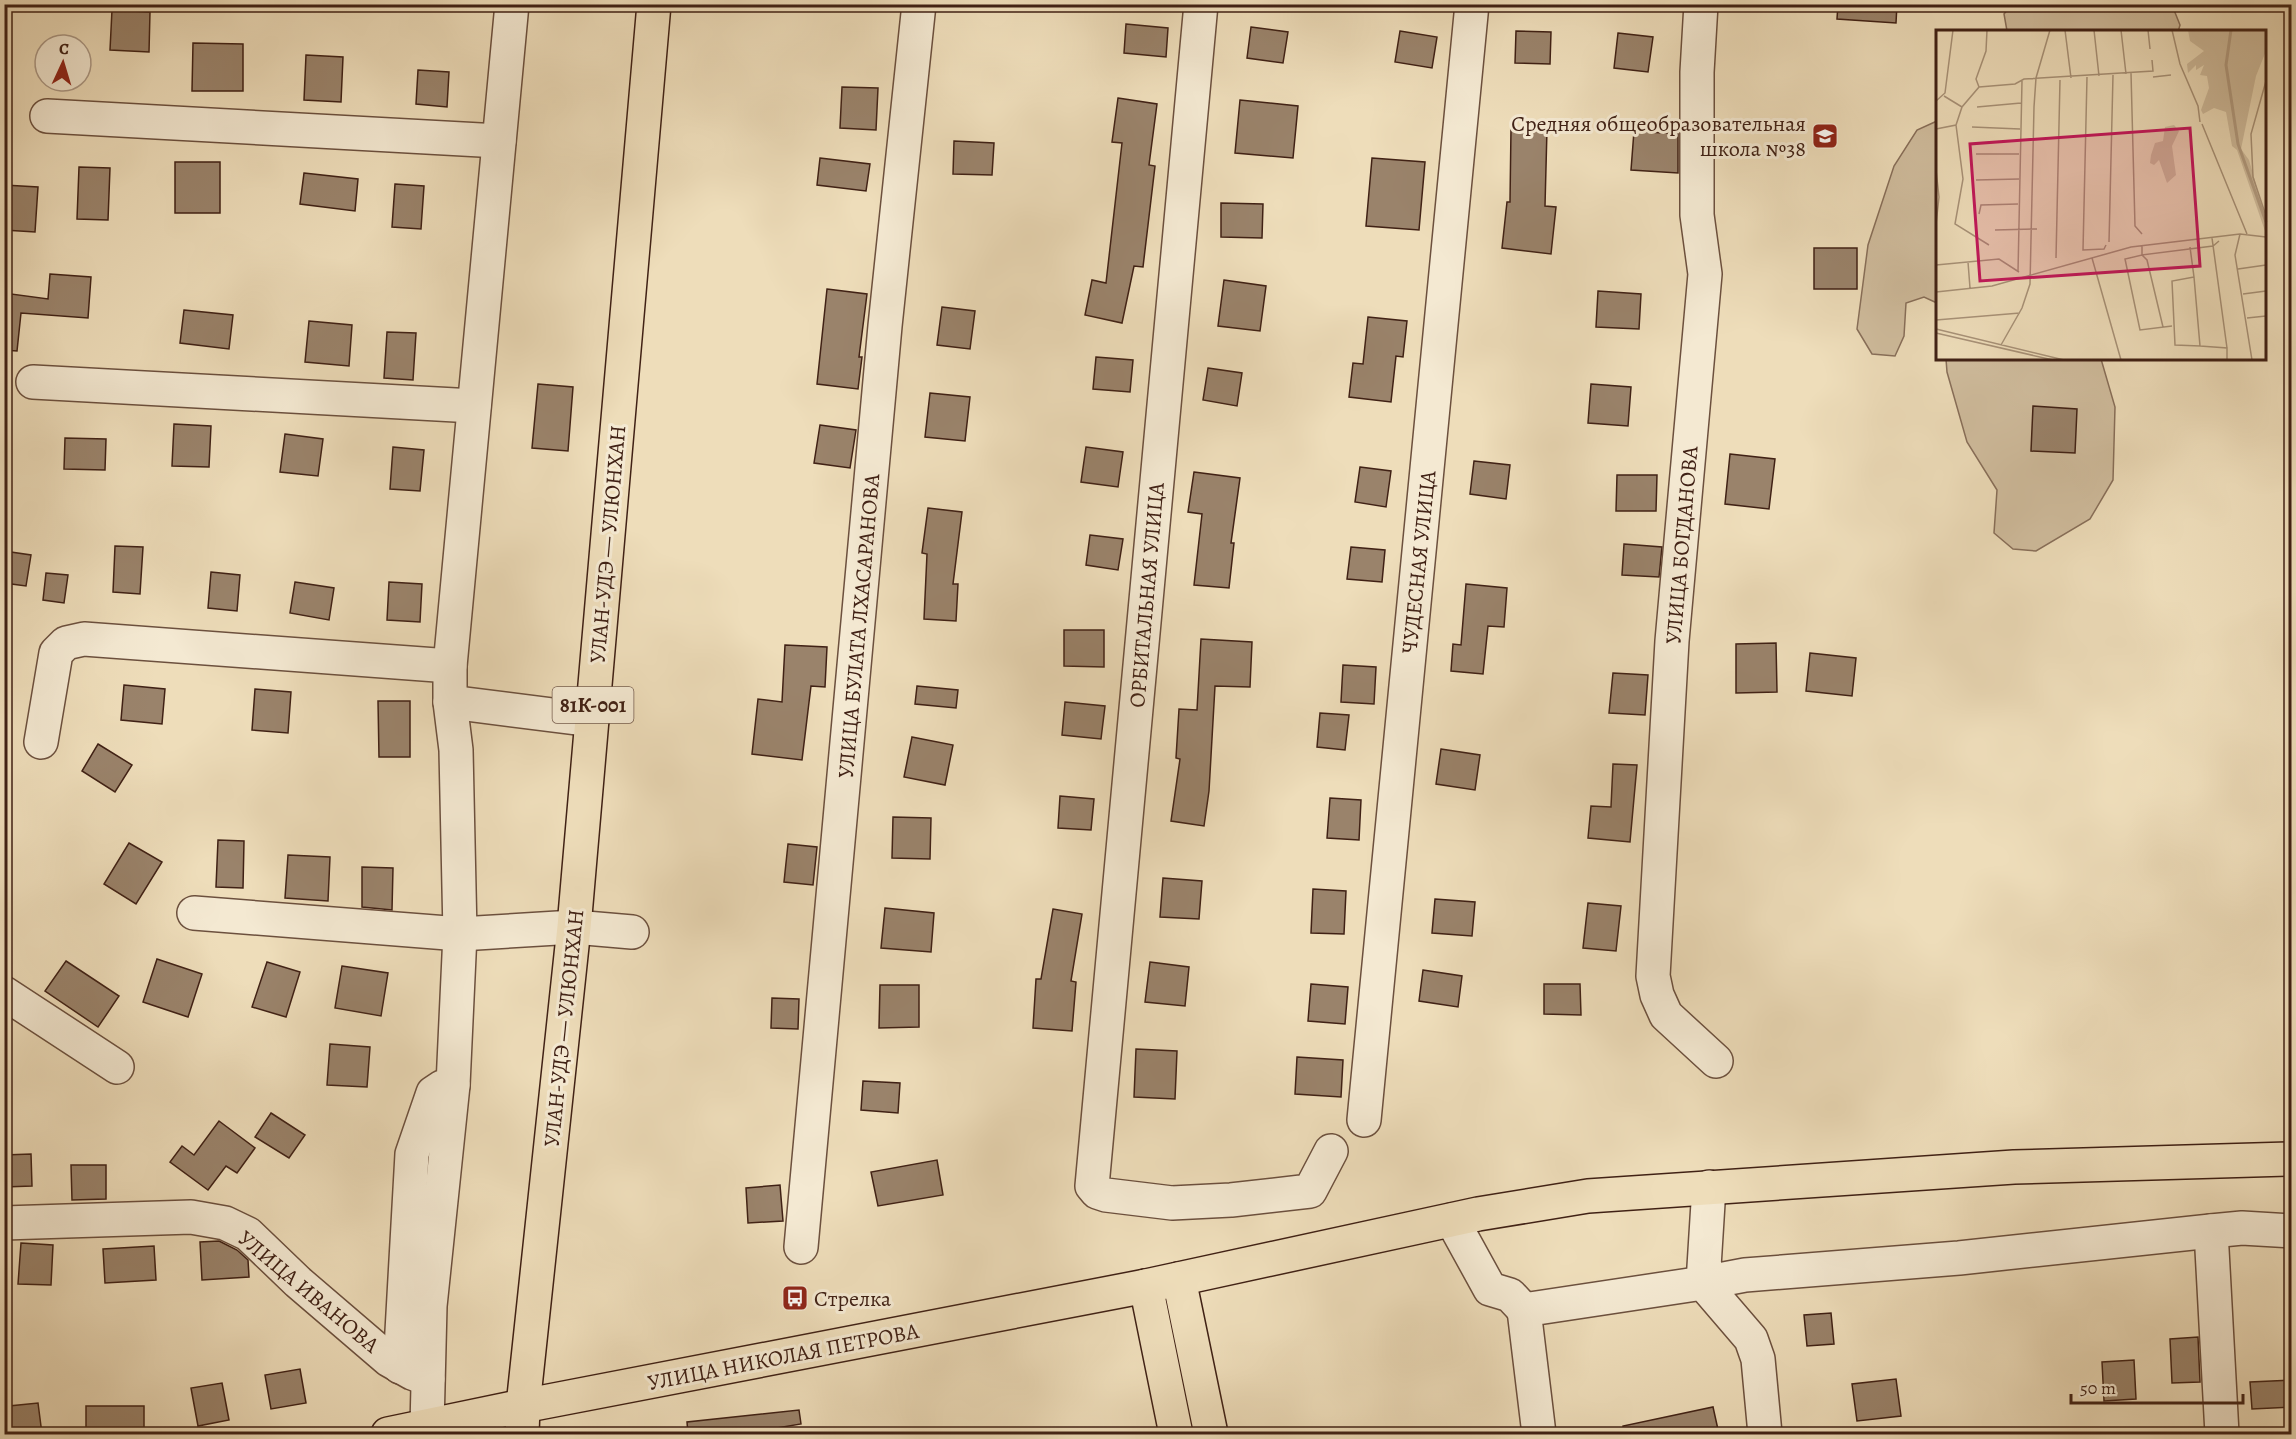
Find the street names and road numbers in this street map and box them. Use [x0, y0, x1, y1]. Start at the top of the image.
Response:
street label: УЛАН-УДЭ — УЛЮНХАН [583, 424, 633, 664]
street label: УЛИЦА БОГДАНОВА [1658, 444, 1706, 645]
street label: ЧУДЕСНАЯ УЛИЦА [1394, 468, 1444, 655]
street label: УЛИЦА БУЛАТА ЛХАСАРАНОВА [831, 471, 887, 780]
street label: ОРБИТАЛЬНАЯ УЛИЦА [1122, 480, 1172, 709]
road number: 81К-001 [552, 687, 634, 723]
street label: УЛАН-УДЭ — УЛЮНХАН [537, 908, 591, 1148]
street label: УЛИЦА ИВАНОВА [231, 1224, 386, 1361]
street label: УЛИЦА НИКОЛАЯ ПЕТРОВА [645, 1316, 922, 1398]

